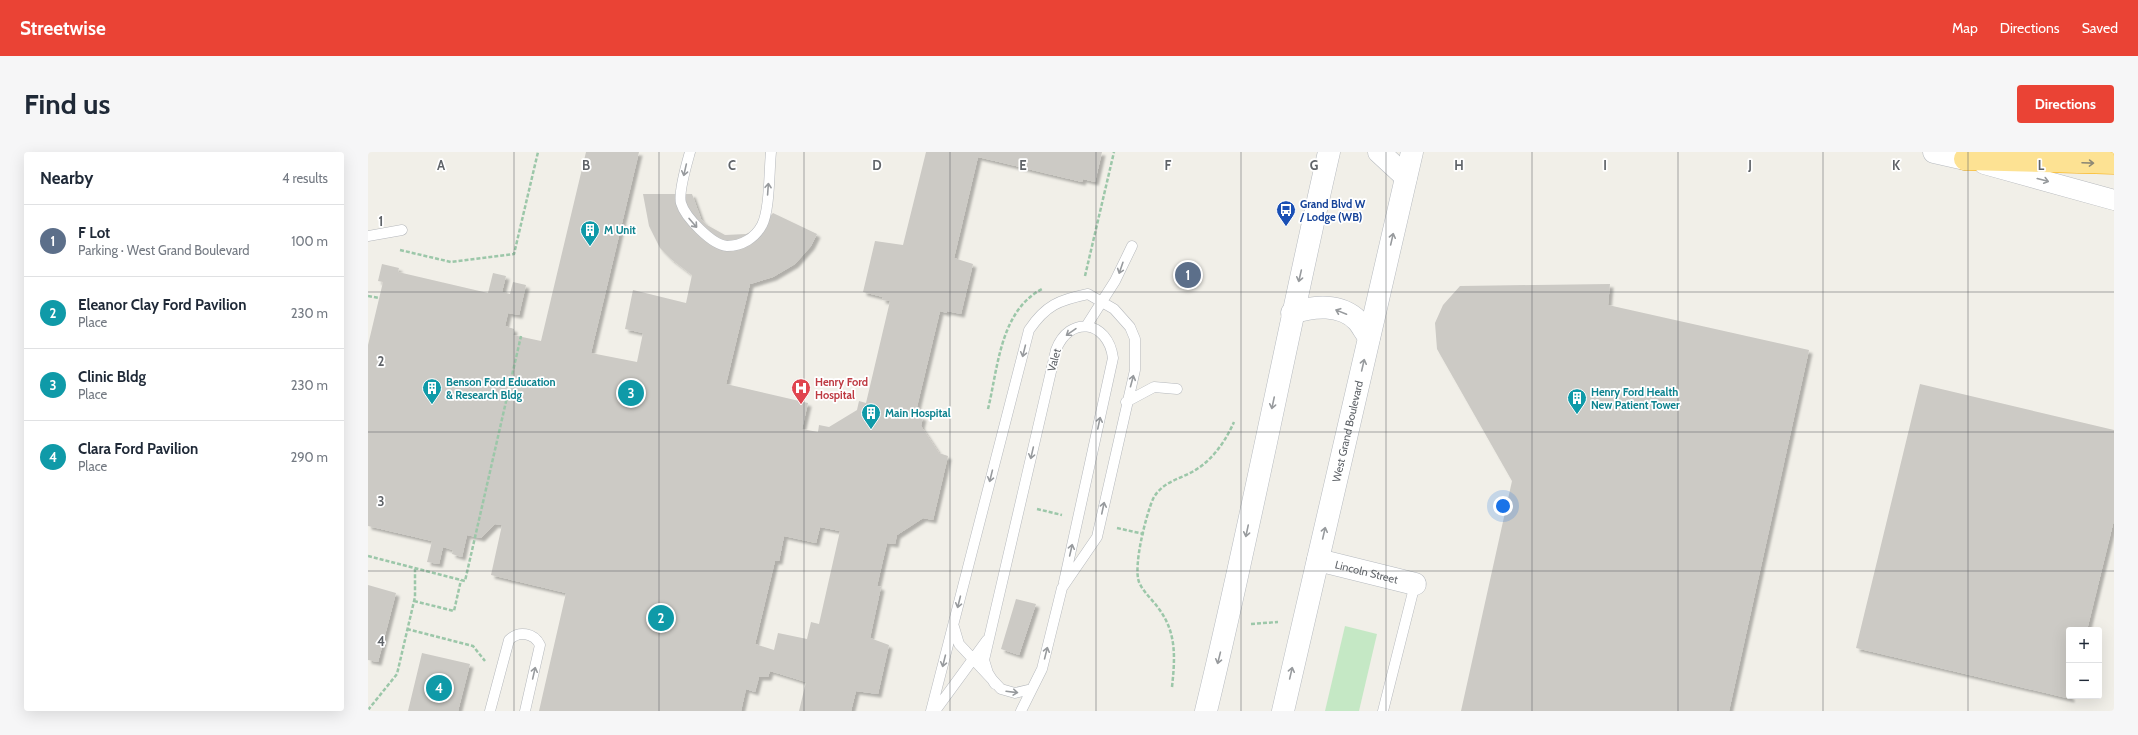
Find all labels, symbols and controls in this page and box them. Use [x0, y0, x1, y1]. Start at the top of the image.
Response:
text: Streetwise [20, 17, 106, 40]
text: Map [1952, 19, 1978, 37]
text: Directions [2000, 19, 2060, 37]
text: Saved [2082, 19, 2118, 37]
button: Directions [2017, 85, 2114, 123]
text: Find us [24, 87, 110, 121]
text: A [437, 157, 446, 173]
text: B [582, 157, 590, 173]
text: C [728, 157, 736, 173]
text: D [872, 157, 882, 173]
text: E [1019, 157, 1027, 173]
text: F [1165, 157, 1172, 173]
text: G [1310, 157, 1319, 173]
text: H [1454, 157, 1464, 173]
text: I [1603, 157, 1607, 173]
text: J [1747, 157, 1752, 173]
text: K [1892, 157, 1901, 173]
text: L [2038, 157, 2045, 173]
one-way arrow [2081, 159, 2094, 166]
one-way arrow [681, 163, 689, 176]
text: Nearby [40, 168, 93, 188]
text: 4 results [282, 170, 328, 186]
one-way arrow [2037, 177, 2050, 184]
one-way arrow [764, 183, 771, 196]
place label: Grand Blvd W / Lodge (WB) [1299, 197, 1366, 224]
bus stop icon: Grand Blvd W / Lodge (WB) [1275, 199, 1297, 227]
text: 1 [379, 213, 383, 229]
one-way arrow [689, 218, 698, 228]
building icon: M Unit [579, 219, 601, 247]
place label: M Unit [604, 223, 636, 237]
text: F Lot [78, 224, 110, 242]
one-way arrow [1388, 232, 1396, 245]
text: 1 [51, 233, 55, 249]
text: 100 m [291, 233, 328, 249]
text: Parking · West Grand Boulevard [78, 242, 249, 258]
pin: 1 [1175, 260, 1201, 290]
one-way arrow [1117, 261, 1125, 273]
one-way arrow [1296, 270, 1304, 283]
text: Eleanor Clay Ford Pavilion [78, 296, 246, 314]
text: 2 [50, 305, 56, 321]
text: 230 m [291, 305, 328, 321]
one-way arrow [1335, 307, 1347, 315]
text: Place [78, 314, 107, 330]
one-way arrow [1066, 328, 1077, 336]
one-way arrow [1019, 344, 1027, 357]
street label: Valet [1044, 347, 1064, 373]
text: 2 [378, 353, 385, 369]
one-way arrow [1359, 359, 1367, 372]
text: Clinic Bldg [78, 368, 146, 386]
place label: Benson Ford Education & Research Bldg [446, 375, 556, 402]
place label: Henry Ford Hospital [815, 375, 868, 402]
one-way arrow [1129, 375, 1136, 388]
text: 3 [49, 377, 57, 393]
text: 230 m [291, 377, 328, 393]
building icon: Benson Ford Education & Research Bldg [421, 377, 443, 405]
hospital icon: Henry Ford Hospital [790, 377, 812, 405]
pin: 3 [618, 378, 644, 408]
street label: West Grand Boulevard [1329, 379, 1366, 483]
place label: Henry Ford Health New Patient Tower [1591, 385, 1680, 412]
text: Place [78, 386, 107, 402]
building icon: Henry Ford Health New Patient Tower [1566, 387, 1588, 415]
one-way arrow [1269, 397, 1277, 410]
building icon: Main Hospital [860, 402, 882, 430]
place label: Main Hospital [885, 406, 951, 420]
one-way arrow [1095, 417, 1103, 430]
text: Clara Ford Pavilion [78, 440, 198, 458]
one-way arrow [1027, 446, 1035, 459]
text: 4 [49, 449, 57, 465]
text: 290 m [290, 449, 328, 465]
text: Place [78, 458, 107, 474]
one-way arrow [987, 470, 995, 483]
text: 3 [377, 493, 385, 509]
your location [1493, 496, 1513, 516]
one-way arrow [1100, 502, 1108, 515]
one-way arrow [1243, 524, 1251, 537]
one-way arrow [1321, 527, 1329, 540]
one-way arrow [1067, 544, 1075, 557]
street label: Lincoln Street [1334, 557, 1400, 587]
one-way arrow [955, 596, 962, 609]
pin: 2 [648, 603, 674, 633]
map controls [2066, 627, 2102, 699]
button: + [2066, 627, 2102, 663]
text: 4 [377, 633, 385, 649]
one-way arrow [1043, 647, 1050, 660]
one-way arrow [1215, 651, 1222, 664]
one-way arrow [940, 654, 947, 667]
button: − [2066, 663, 2102, 699]
one-way arrow [530, 667, 538, 680]
one-way arrow [1288, 667, 1296, 680]
pin: 4 [426, 673, 452, 703]
one-way arrow [1006, 688, 1019, 696]

